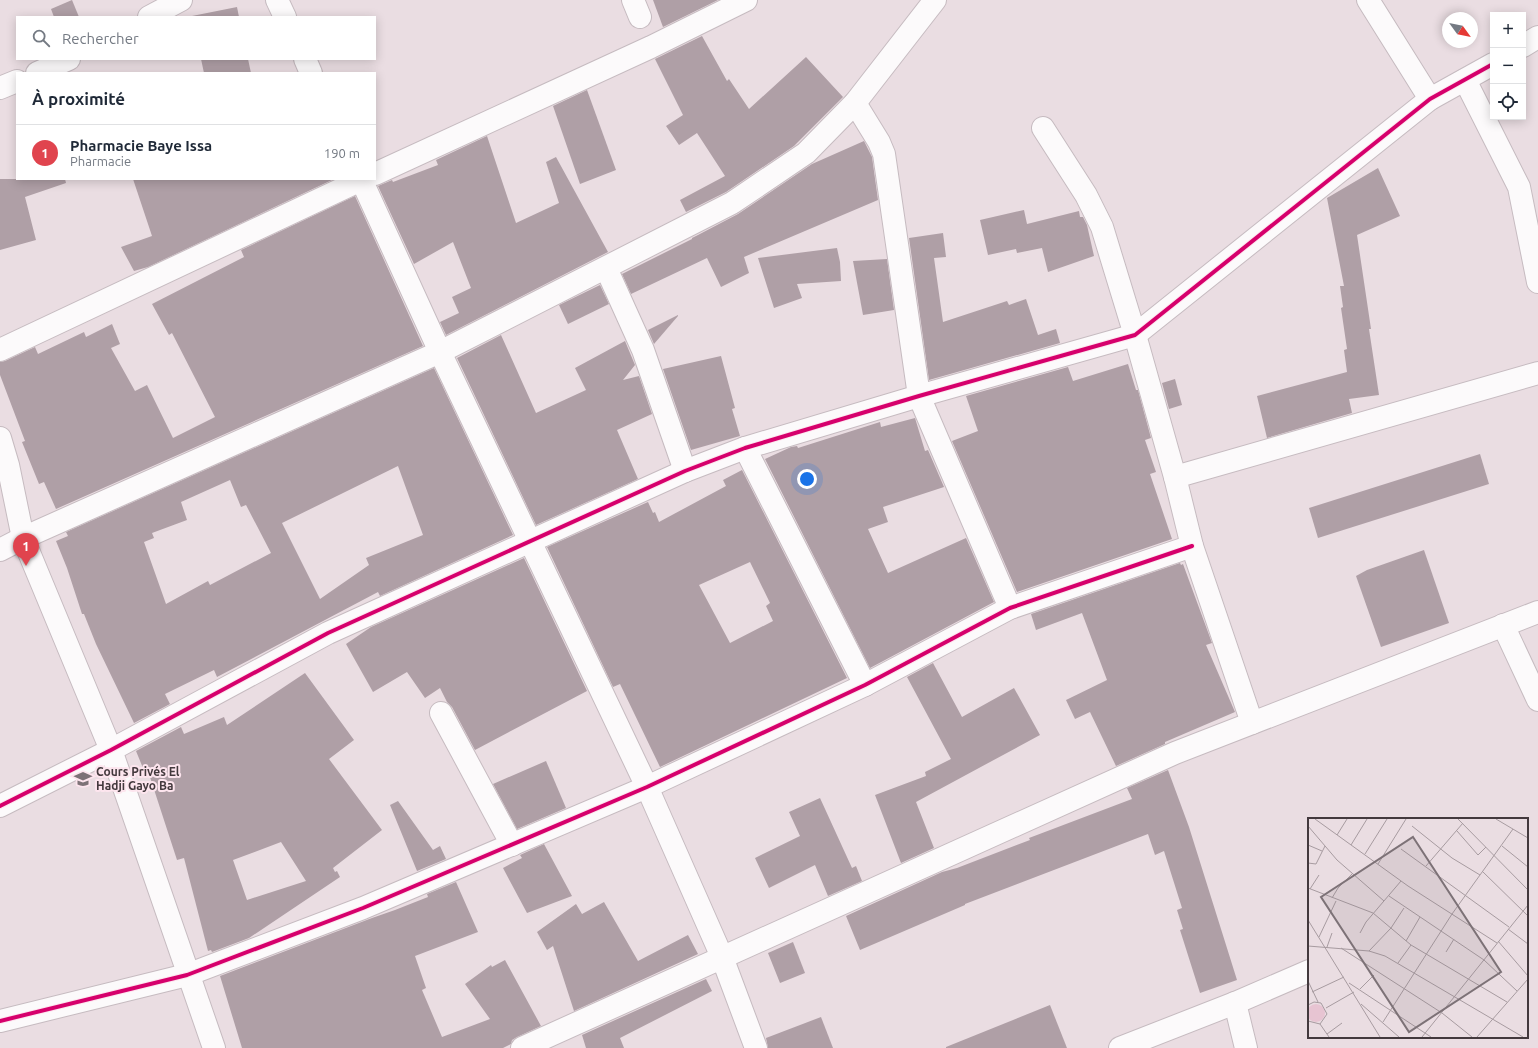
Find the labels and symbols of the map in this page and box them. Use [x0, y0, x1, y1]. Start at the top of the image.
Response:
north arrow [1442, 12, 1478, 48]
your location [797, 469, 817, 489]
pin: 1 [13, 533, 39, 566]
place label: Cours Privés El Hadji Gayo Ba [96, 765, 180, 792]
school or university icon: Cours Privés El Hadji Gayo Ba [73, 769, 93, 789]
inset map [1308, 818, 1528, 1038]

